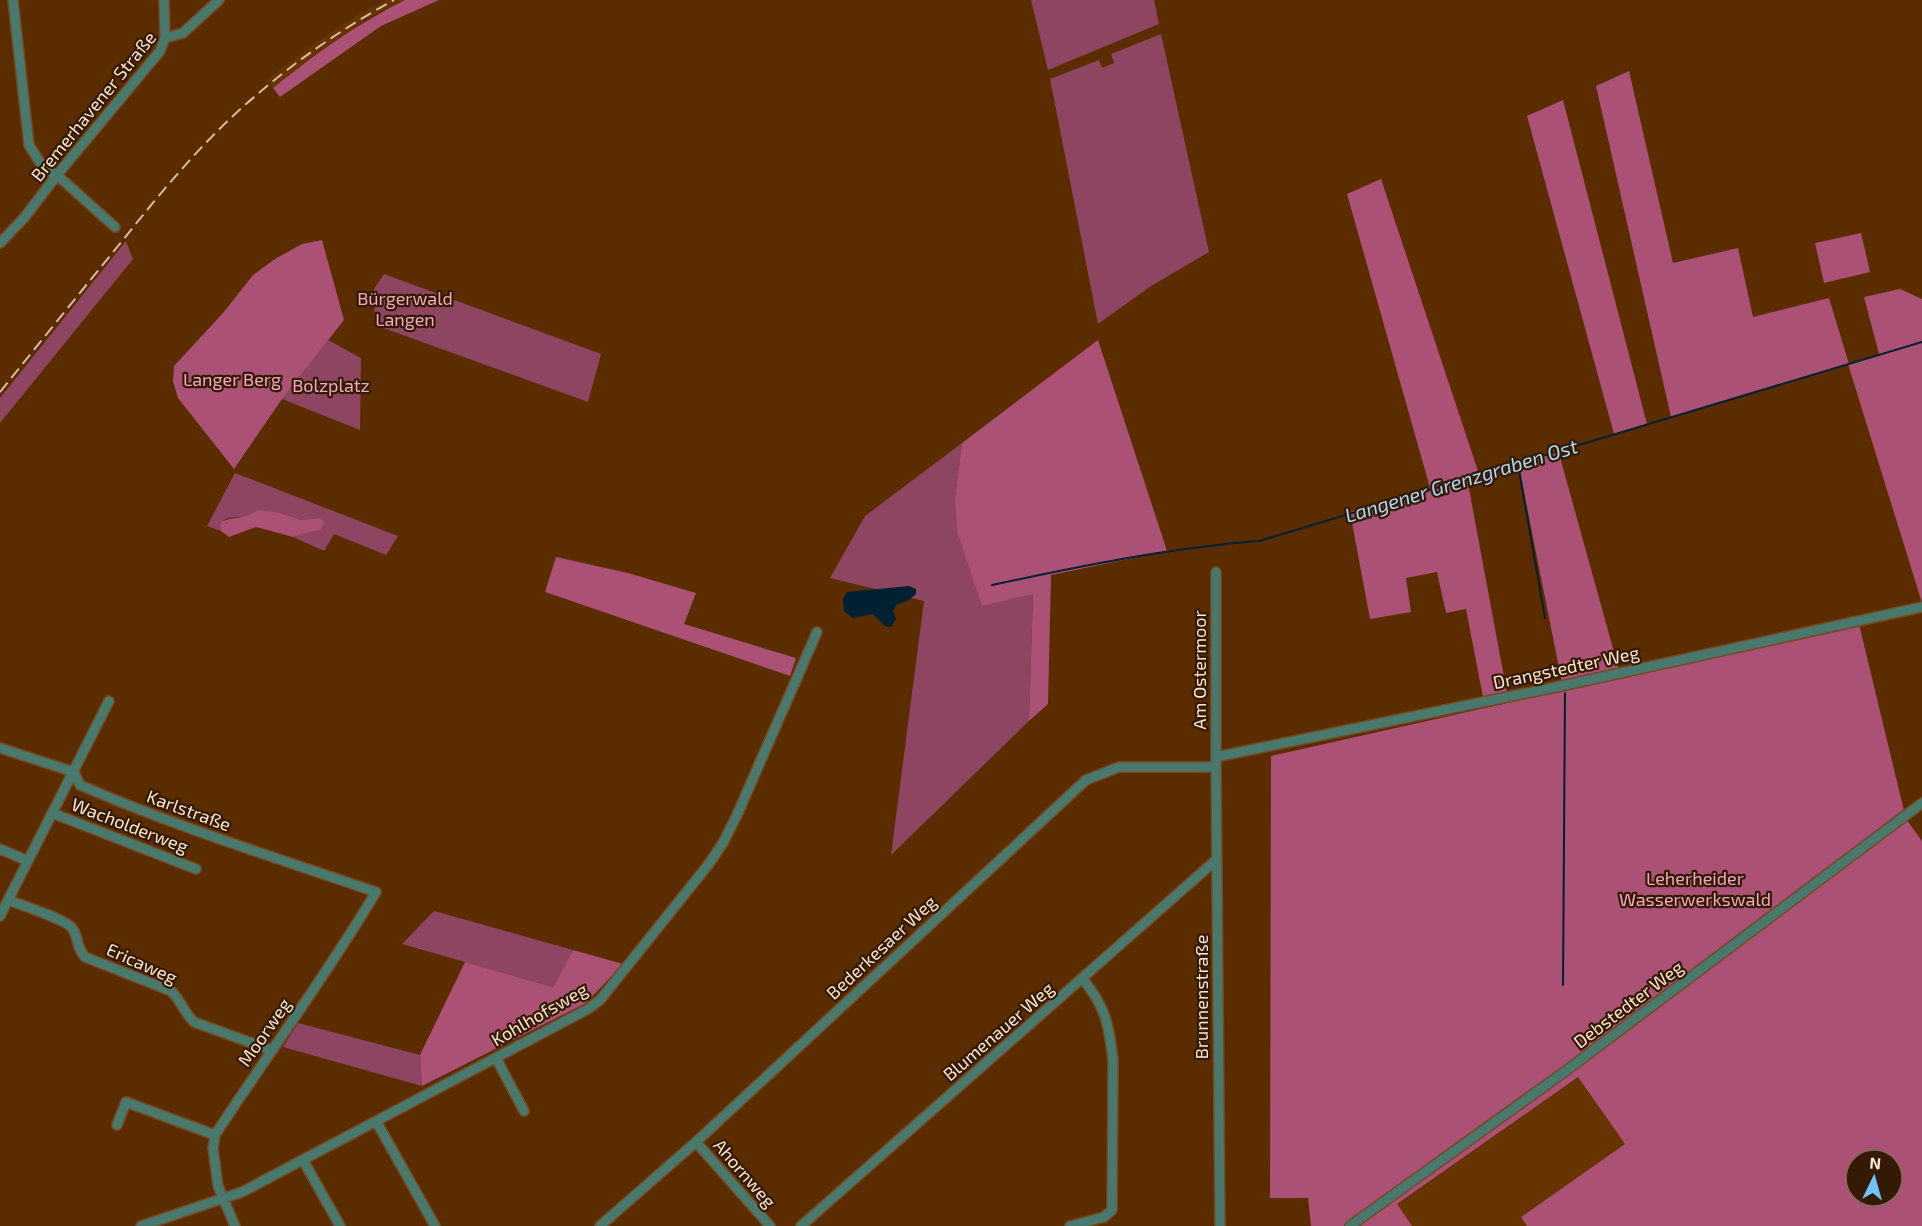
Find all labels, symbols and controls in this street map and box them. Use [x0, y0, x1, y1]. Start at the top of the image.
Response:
street label: Bremerhavener Straße [26, 27, 160, 185]
park label: Bürgerwald Langen [357, 287, 453, 330]
park label: Langer Berg [183, 368, 281, 390]
park label: Bolzplatz [292, 374, 370, 396]
water label: Langener Grenzgraben Ost [1342, 433, 1581, 527]
street label: Am Ostermoor [1188, 610, 1210, 730]
street label: Drangstedter Weg [1491, 641, 1641, 693]
street label: Karlstraße [144, 785, 234, 835]
street label: Wacholderweg [69, 793, 191, 857]
park label: Leherheider Wasserwerkswald [1619, 867, 1771, 910]
street label: Bederkesaer Weg [821, 890, 941, 1004]
street label: Brunnenstraße [1190, 935, 1212, 1059]
street label: Ericaweg [103, 938, 181, 988]
street label: Debstedter Weg [1569, 956, 1687, 1052]
street label: Blumenauer Weg [938, 977, 1058, 1085]
street label: Kohlhofsweg [487, 978, 591, 1050]
street label: Moorweg [233, 994, 295, 1070]
street label: Ahornweg [709, 1134, 781, 1212]
north arrow [1844, 1148, 1904, 1208]
text: N [1869, 1153, 1882, 1173]

